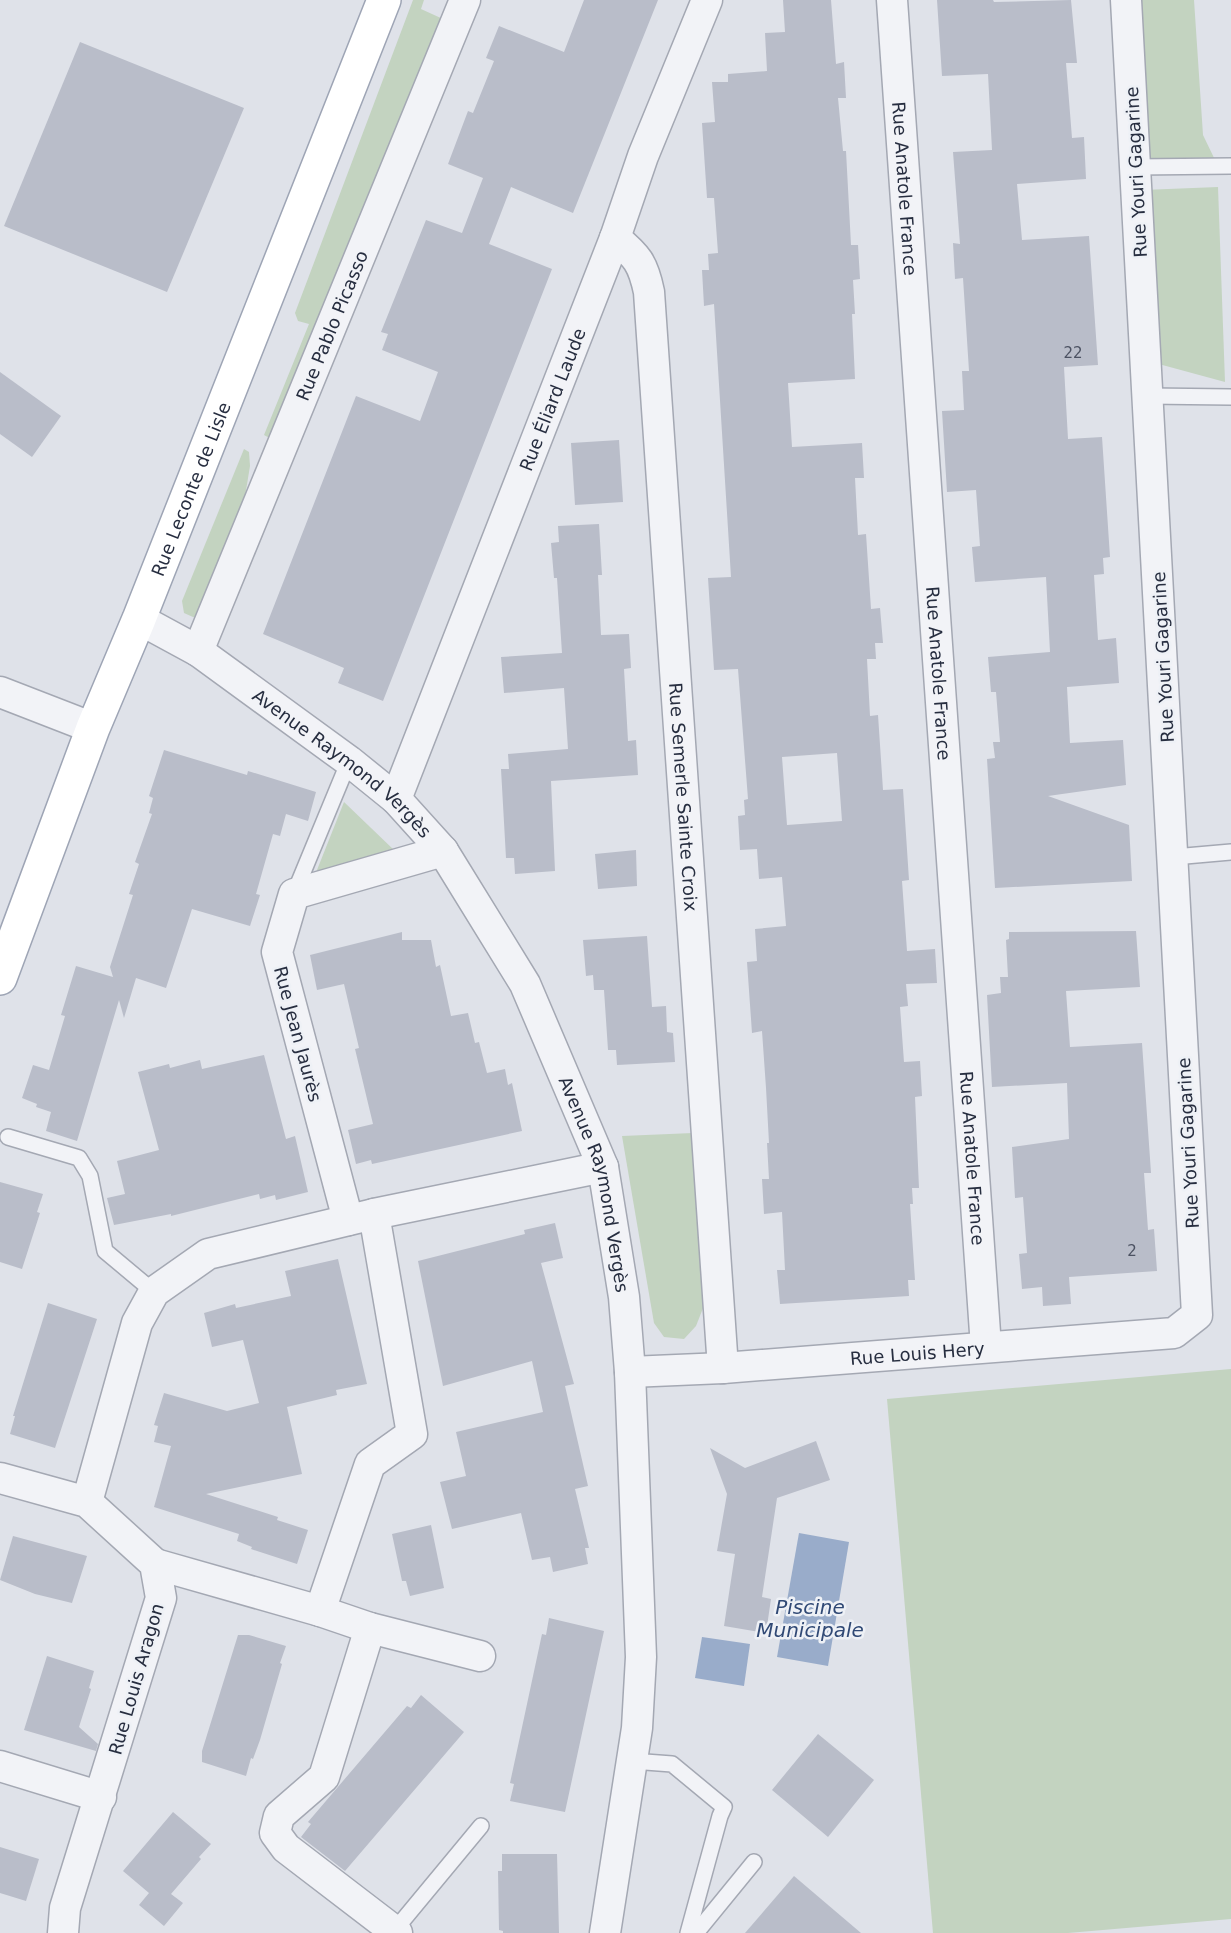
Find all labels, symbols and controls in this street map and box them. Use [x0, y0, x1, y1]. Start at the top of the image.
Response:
street label: Rue Youri Gagarine [1121, 86, 1151, 258]
street label: Rue Anatole France [889, 101, 922, 276]
street label: Rue Pablo Picasso [291, 247, 372, 404]
street label: Rue Éliard Laude [515, 325, 589, 474]
house number: 22 [1063, 344, 1083, 362]
street label: Rue Leconte de Lisle [147, 399, 234, 579]
street label: Rue Youri Gagarine [1148, 571, 1178, 743]
street label: Rue Anatole France [922, 586, 956, 761]
street label: Rue Semerle Sainte Croix [665, 682, 702, 913]
street label: Avenue Raymond Vergès [249, 684, 436, 842]
street label: Rue Jean Jaurès [270, 964, 326, 1104]
street label: Rue Youri Gagarine [1173, 1057, 1203, 1229]
street label: Rue Anatole France [956, 1070, 989, 1246]
street label: Avenue Raymond Vergès [555, 1073, 634, 1294]
house number: 2 [1127, 1242, 1137, 1260]
street label: Rue Louis Hery [849, 1337, 986, 1369]
water label: Piscine Municipale [756, 1595, 864, 1642]
street label: Rue Louis Aragon [104, 1601, 168, 1757]

